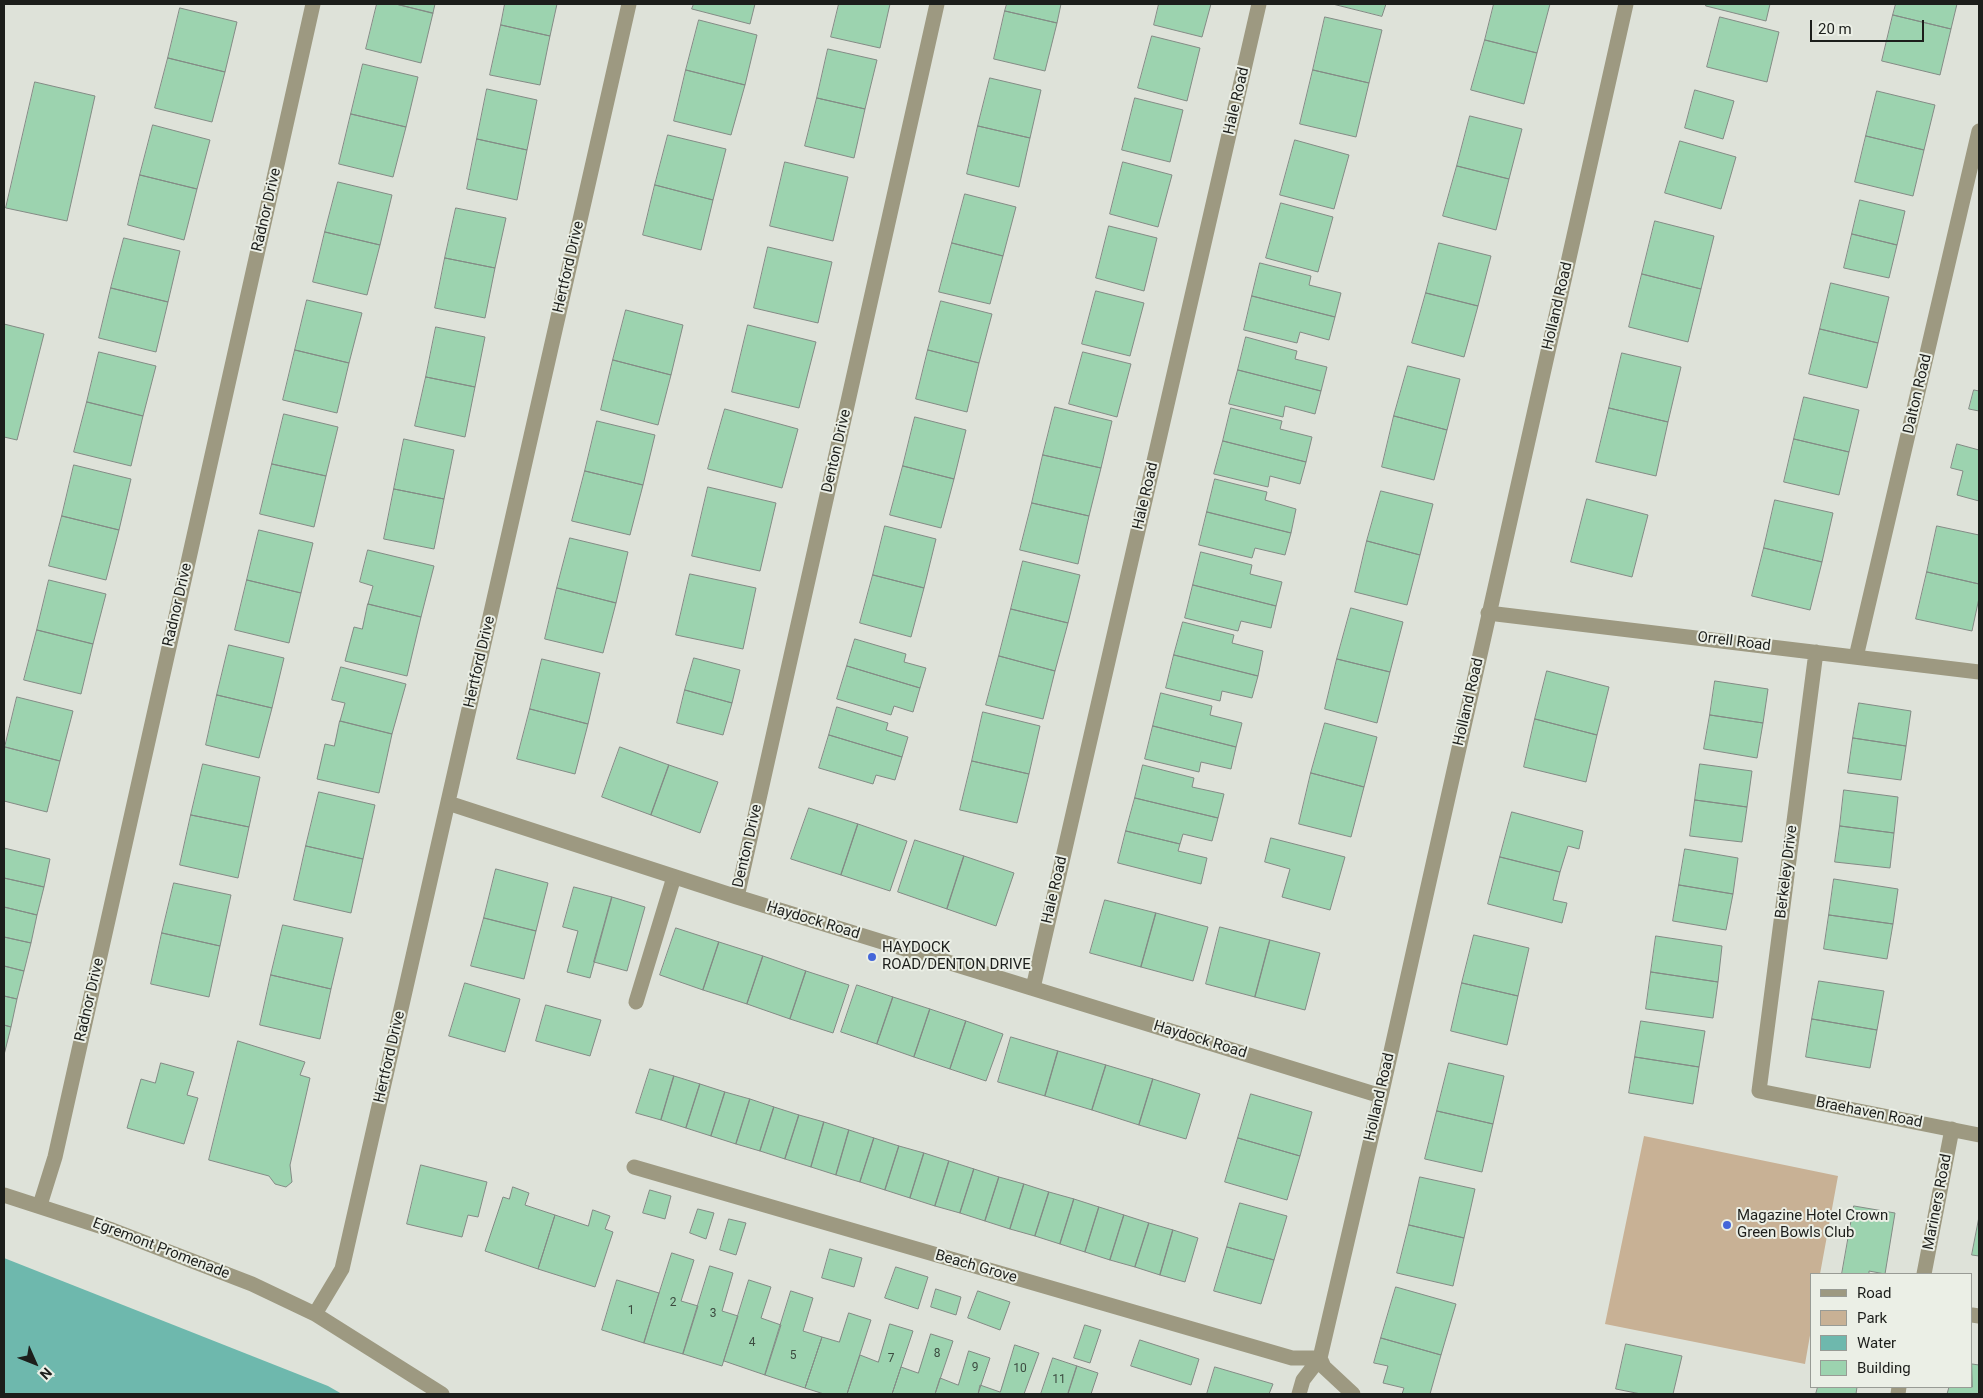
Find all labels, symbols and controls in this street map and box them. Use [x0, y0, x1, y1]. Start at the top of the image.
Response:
scale bar [1813, 10, 1927, 42]
text: 20 m [1818, 20, 1852, 38]
street label: Hale Road [1221, 66, 1253, 136]
street label: Radnor Drive [249, 166, 285, 254]
street label: Hertford Drive [550, 219, 588, 315]
street label: Holland Road [1539, 260, 1577, 352]
street label: Dalton Road [1900, 352, 1936, 436]
street label: Denton Drive [819, 408, 855, 494]
street label: Hale Road [1130, 461, 1162, 531]
street label: Radnor Drive [160, 561, 196, 649]
street label: Hertford Drive [461, 614, 499, 710]
street label: Orrell Road [1696, 629, 1772, 655]
street label: Holland Road [1450, 656, 1488, 748]
street label: Denton Drive [730, 803, 766, 889]
street label: Berkeley Drive [1772, 824, 1802, 920]
street label: Hale Road [1039, 855, 1071, 925]
street label: Haydock Road [764, 898, 862, 944]
place label: HAYDOCK ROAD/DENTON DRIVE [882, 939, 1031, 974]
marker: HAYDOCK ROAD/DENTON DRIVE [866, 951, 878, 963]
street label: Radnor Drive [72, 956, 108, 1044]
street label: Hertford Drive [371, 1009, 409, 1105]
street label: Haydock Road [1151, 1017, 1249, 1063]
street label: Holland Road [1361, 1051, 1399, 1143]
street label: Braehaven Road [1814, 1094, 1924, 1132]
street label: Mariners Road [1920, 1153, 1956, 1251]
place label: Magazine Hotel Crown Green Bowls Club [1737, 1207, 1888, 1242]
street label: Egremont Promenade [90, 1215, 232, 1283]
marker: Magazine Hotel Crown Green Bowls Club [1721, 1219, 1733, 1231]
street label: Beach Grove [933, 1247, 1019, 1287]
legend [1810, 1273, 1973, 1388]
text: Road [1857, 1284, 1891, 1302]
house number: 2 [670, 1296, 676, 1310]
house number: 1 [628, 1304, 634, 1318]
house number: 3 [710, 1307, 716, 1321]
text: Park [1857, 1309, 1887, 1327]
text: Water [1857, 1334, 1896, 1352]
house number: 4 [749, 1336, 755, 1350]
north arrow [10, 1338, 60, 1388]
house number: 8 [934, 1347, 940, 1361]
house number: 5 [790, 1349, 796, 1363]
house number: 7 [888, 1352, 894, 1366]
text: Building [1857, 1359, 1911, 1377]
house number: 9 [972, 1361, 978, 1375]
house number: 10 [1013, 1362, 1027, 1376]
text: N [37, 1364, 55, 1383]
house number: 11 [1052, 1373, 1066, 1387]

